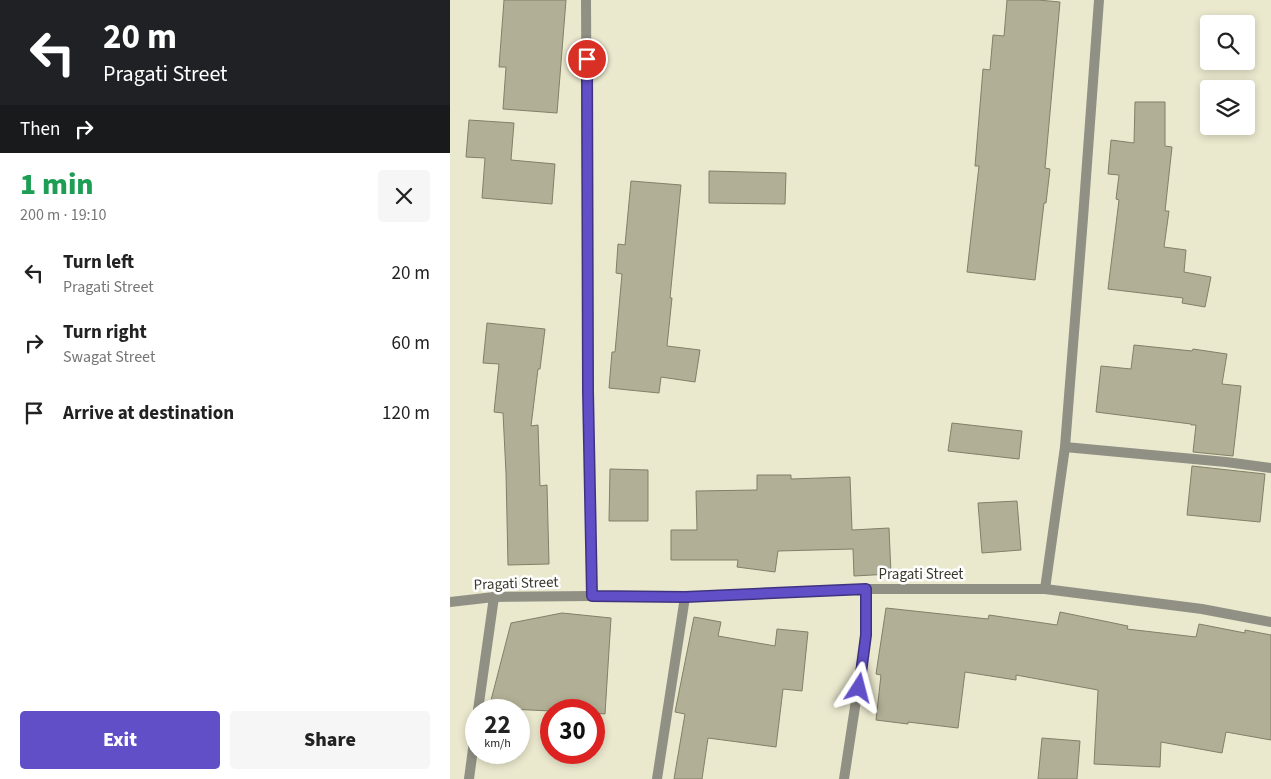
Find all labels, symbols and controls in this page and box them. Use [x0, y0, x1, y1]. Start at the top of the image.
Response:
text: 20 m [103, 12, 177, 62]
map controls [1200, 15, 1255, 135]
button: search [1200, 15, 1255, 70]
icon: left [20, 20, 85, 85]
pin [566, 38, 608, 80]
icon: arrive [573, 45, 601, 73]
text: Pragati Street [103, 58, 228, 90]
button: layers [1200, 80, 1255, 135]
icon: right [70, 115, 98, 143]
text: Then [20, 116, 60, 143]
text: 1 min [20, 163, 94, 206]
button: close [378, 170, 430, 222]
text: 200 m · 19:10 [20, 204, 107, 226]
text: Turn left [63, 249, 134, 276]
icon: left [20, 259, 48, 287]
text: 20 m [392, 260, 430, 287]
text: Pragati Street [63, 276, 154, 298]
text: Turn right [63, 319, 147, 346]
icon: right [20, 329, 48, 357]
text: 60 m [392, 330, 430, 357]
text: Swagat Street [63, 346, 155, 368]
icon: arrive [20, 399, 48, 427]
text: Arrive at destination [63, 400, 234, 427]
text: 120 m [382, 400, 430, 427]
street label: Pragati Street [879, 564, 963, 585]
street label: Pragati Street [473, 572, 559, 595]
position arrow [832, 661, 884, 713]
speed limit sign: 30 [540, 699, 605, 764]
text: 22 [484, 707, 511, 743]
button: Exit [20, 711, 220, 769]
button: Share [230, 711, 430, 769]
text: km/h [484, 735, 511, 752]

